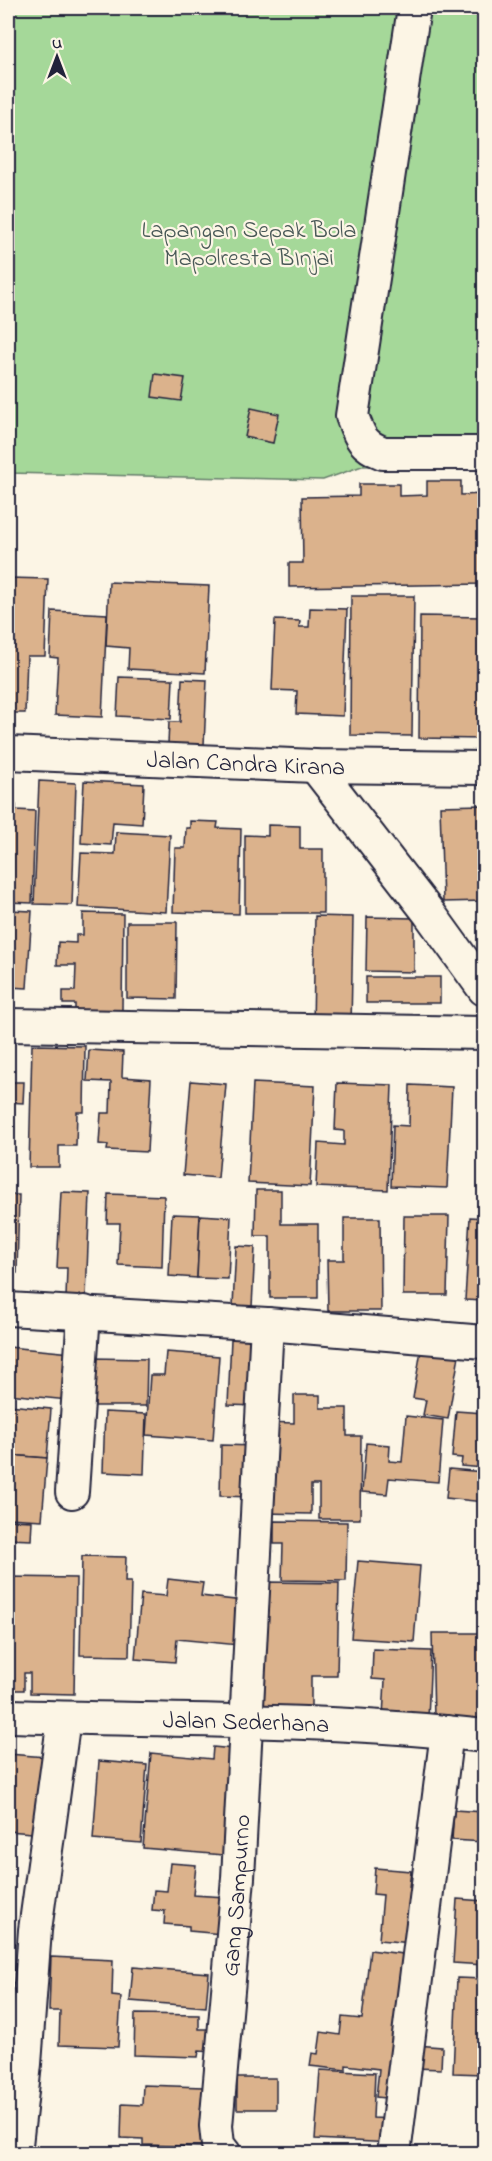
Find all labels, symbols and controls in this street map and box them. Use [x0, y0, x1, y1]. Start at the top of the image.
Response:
north arrow [27, 27, 87, 87]
text: U [52, 32, 62, 56]
park label: Lapangan Sepak Bola Mapolresta BInjai [142, 214, 356, 277]
street label: Jalan Candra Kirana [146, 744, 345, 786]
street label: Jalan Sederhana [162, 1704, 330, 1744]
street label: Gang Sampurno [214, 1814, 261, 1978]

